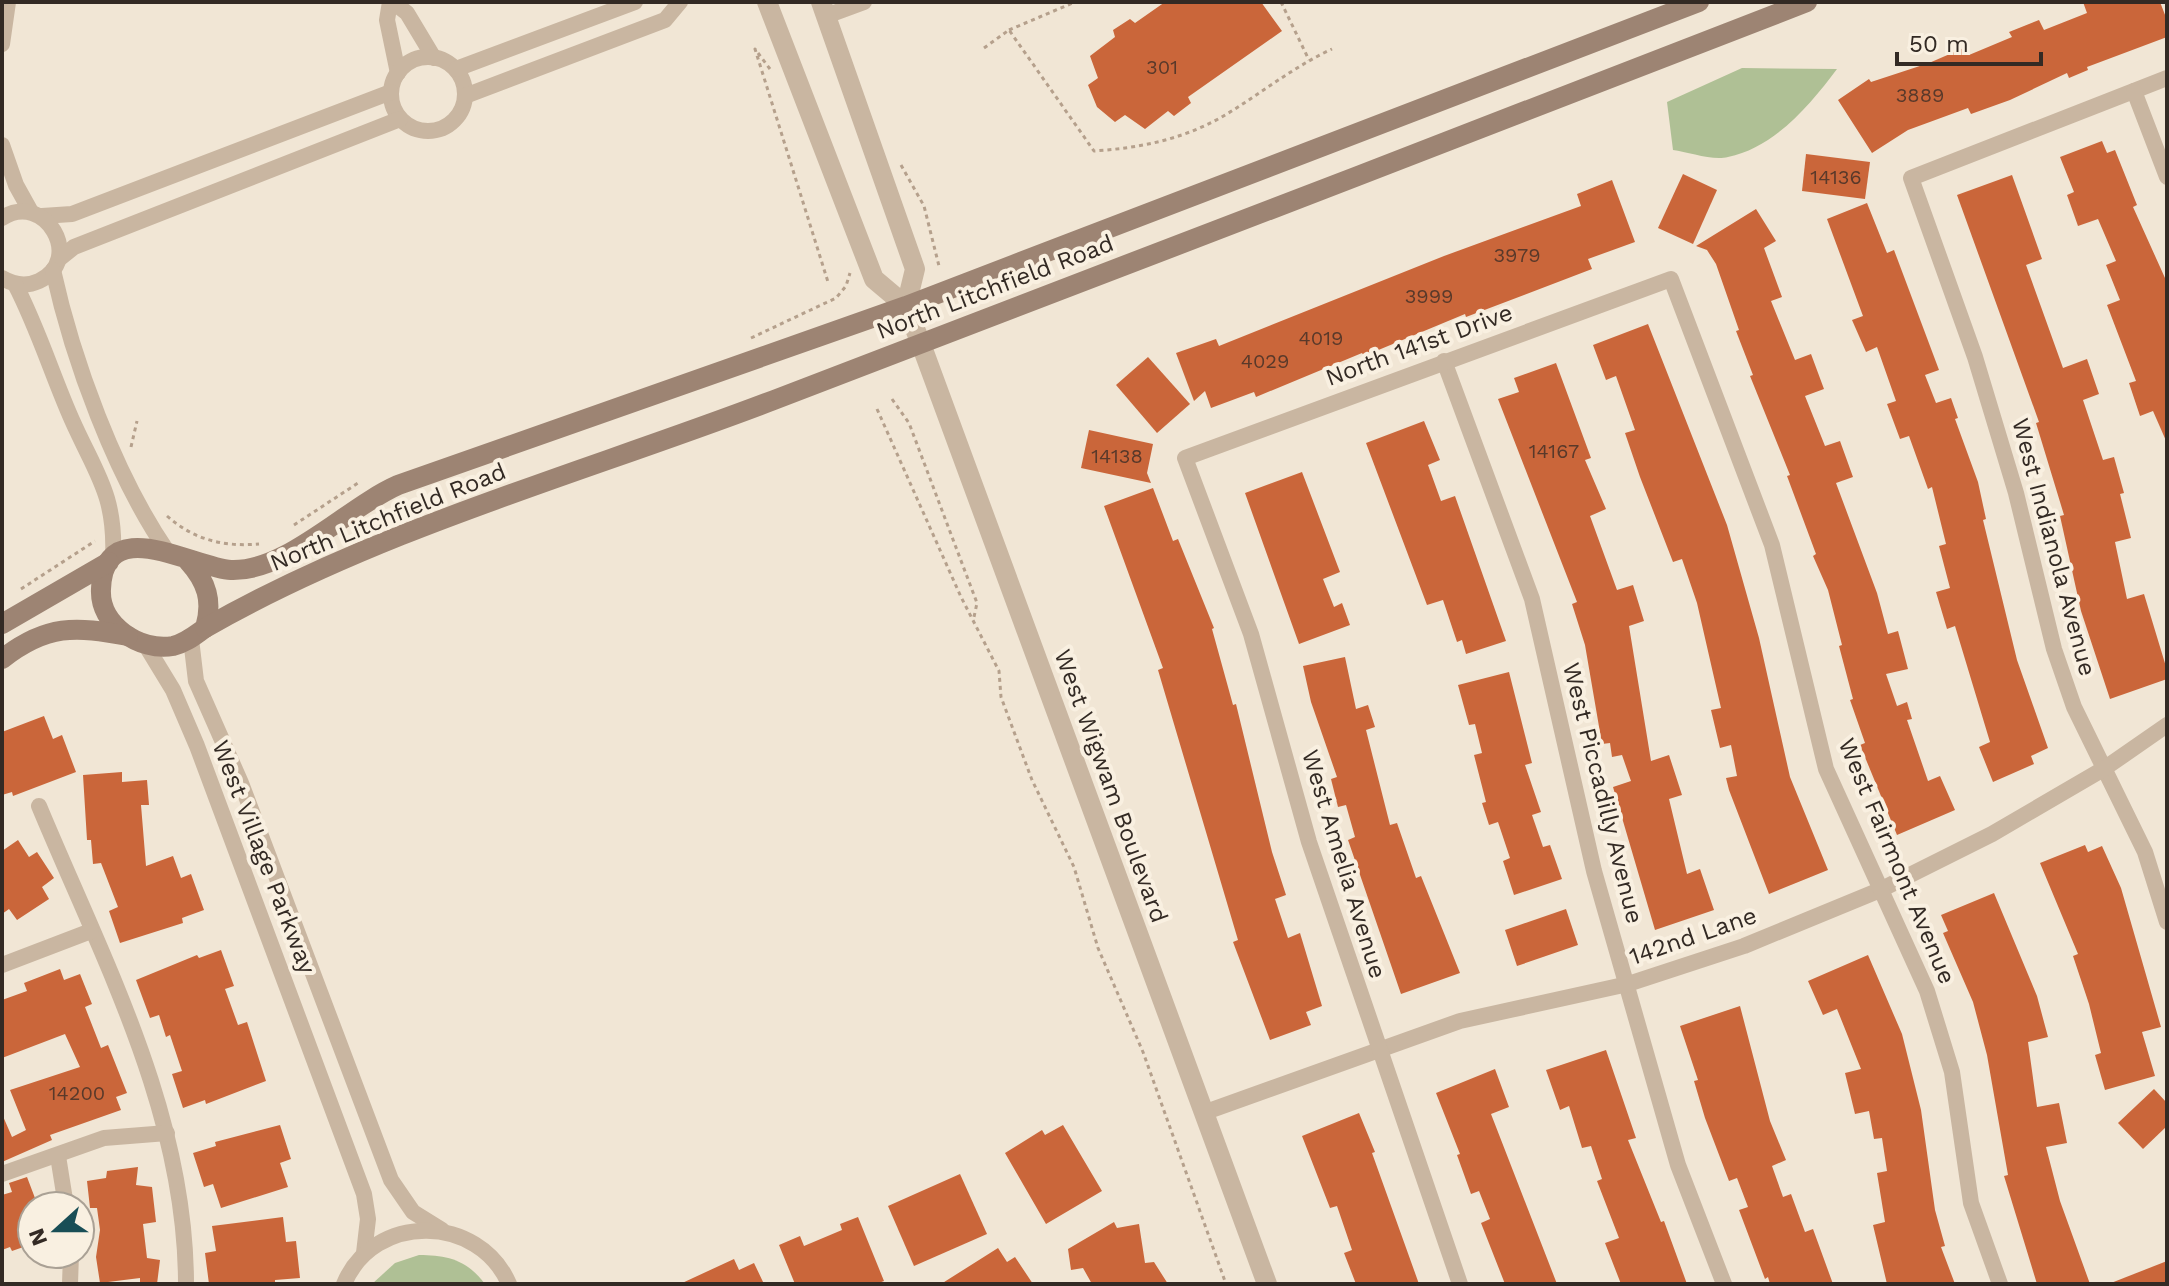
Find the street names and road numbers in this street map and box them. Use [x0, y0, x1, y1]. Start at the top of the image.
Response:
street label: North Litchfield Road [872, 229, 1118, 345]
street label: North 141st Drive [1322, 298, 1516, 392]
street label: West Indianola Avenue [2006, 415, 2102, 679]
street label: North Litchfield Road [266, 457, 510, 577]
street label: West Wigwam Boulevard [1048, 646, 1174, 926]
street label: West Piccadilly Avenue [1557, 660, 1649, 926]
street label: West Fairmont Avenue [1832, 734, 1962, 988]
street label: West Village Parkway [207, 736, 322, 978]
street label: West Amelia Avenue [1296, 746, 1392, 982]
street label: 142nd Lane [1626, 901, 1760, 971]

